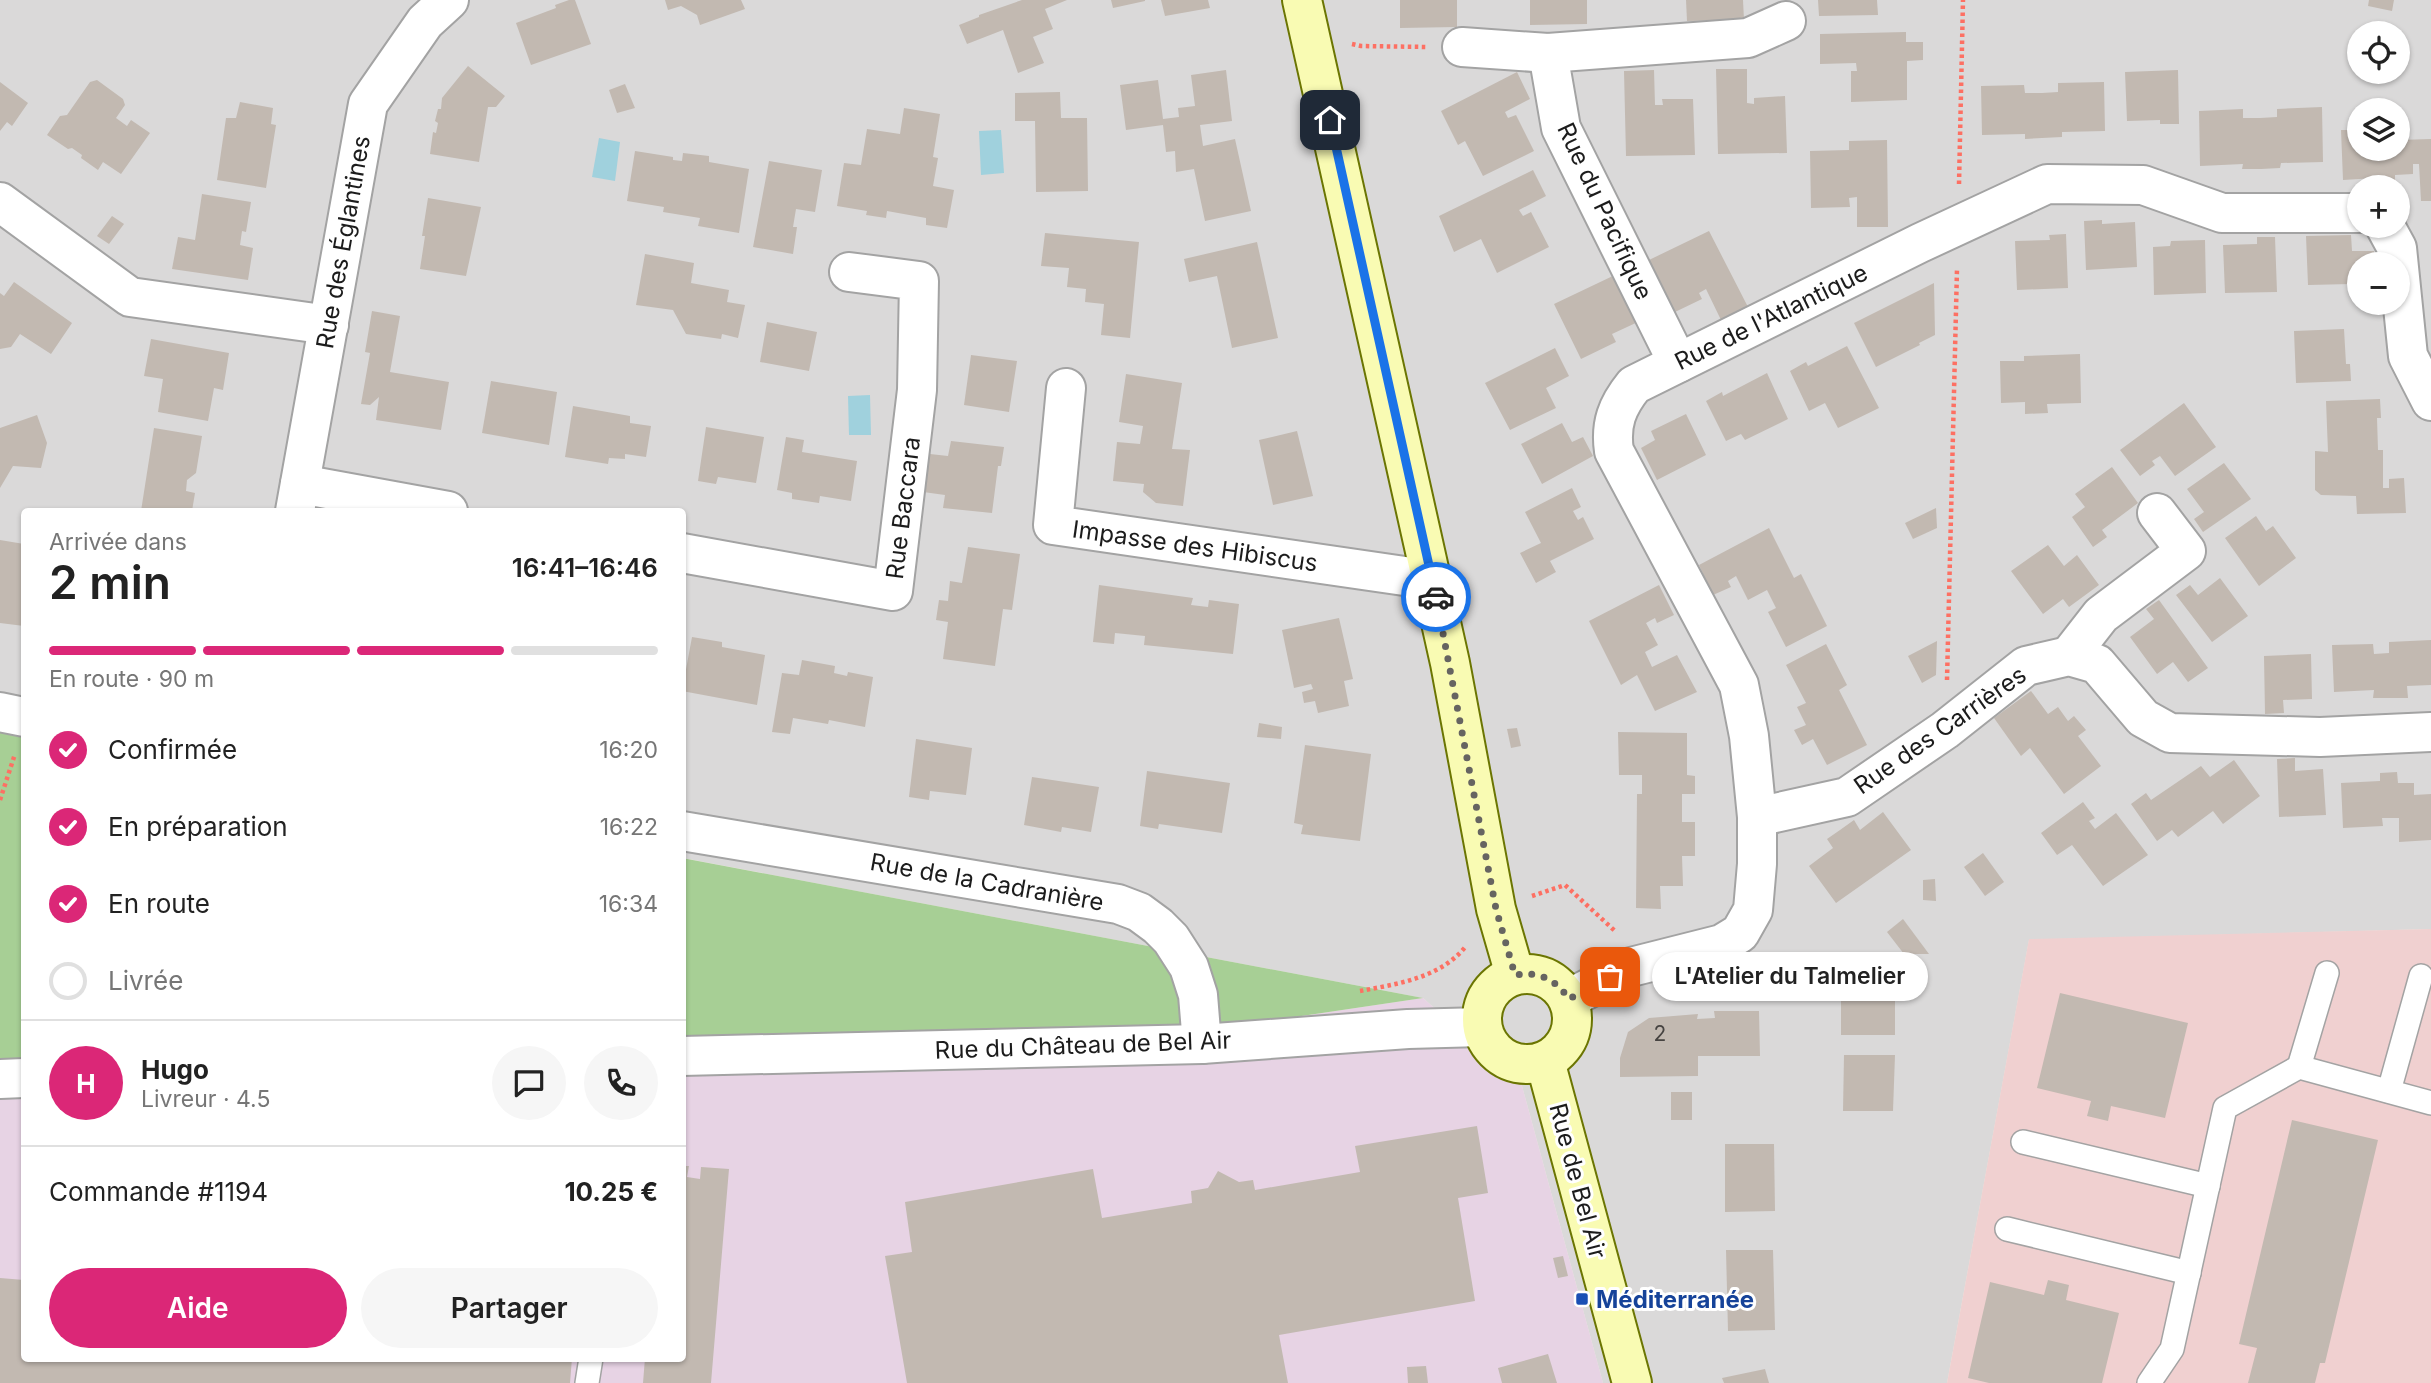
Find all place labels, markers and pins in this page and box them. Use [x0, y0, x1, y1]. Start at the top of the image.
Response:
pin [1300, 90, 1360, 150]
pin [1580, 947, 1640, 1007]
callout: L'Atelier du Talmelier [1652, 953, 1928, 1002]
place label: Méditerranée [1596, 1285, 1754, 1314]
marker: Méditerranée [1574, 1291, 1590, 1307]

